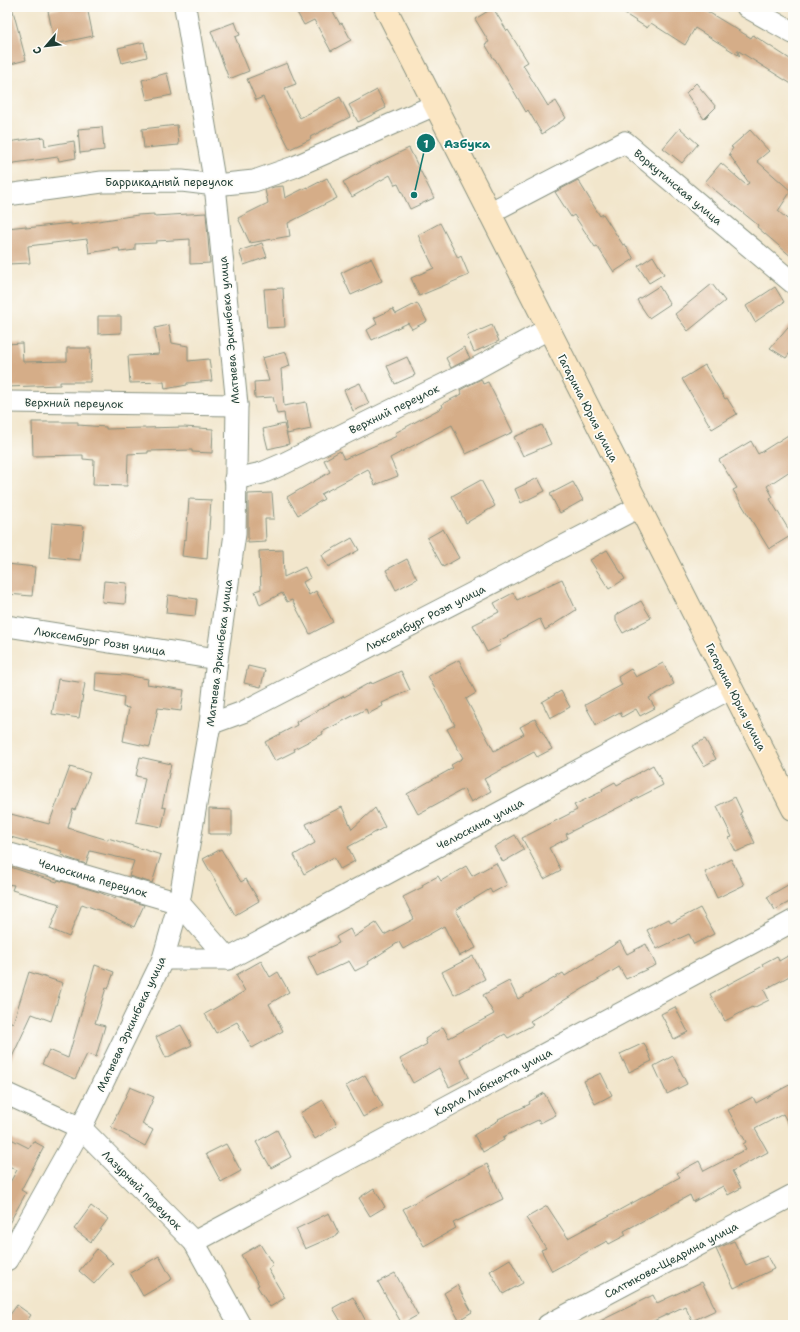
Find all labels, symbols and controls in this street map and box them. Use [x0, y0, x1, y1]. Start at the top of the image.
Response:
north arrow [26, 26, 66, 66]
text: С [29, 44, 46, 57]
callout: Азбука [416, 131, 498, 155]
text: 1 [423, 136, 429, 152]
text: Азбука [444, 136, 491, 152]
street label: Воркутинская улица [630, 146, 725, 229]
street label: Баррикадный переулок [105, 175, 233, 190]
street label: Матыева Эркинбека улица [216, 255, 243, 404]
street label: Гагарина Юрия улица [554, 352, 621, 465]
street label: Верхний переулок [347, 381, 442, 438]
street label: Верхний переулок [25, 395, 124, 412]
street label: Матыева Эркинбека улица [203, 578, 236, 728]
street label: Люксембург Розы улица [363, 582, 488, 655]
street label: Люксембург Розы улица [33, 624, 167, 659]
street label: Гагарина Юрия улица [702, 641, 769, 754]
street label: Челюскина улица [434, 795, 527, 854]
street label: Челюскина переулок [37, 856, 149, 901]
street label: Матыева Эркинбека улица [93, 954, 170, 1095]
street label: Карла Либкнехта улица [432, 1045, 555, 1120]
street label: Лазурный переулок [98, 1147, 185, 1234]
street label: Салтыкова-Щедрина улица [602, 1219, 741, 1302]

